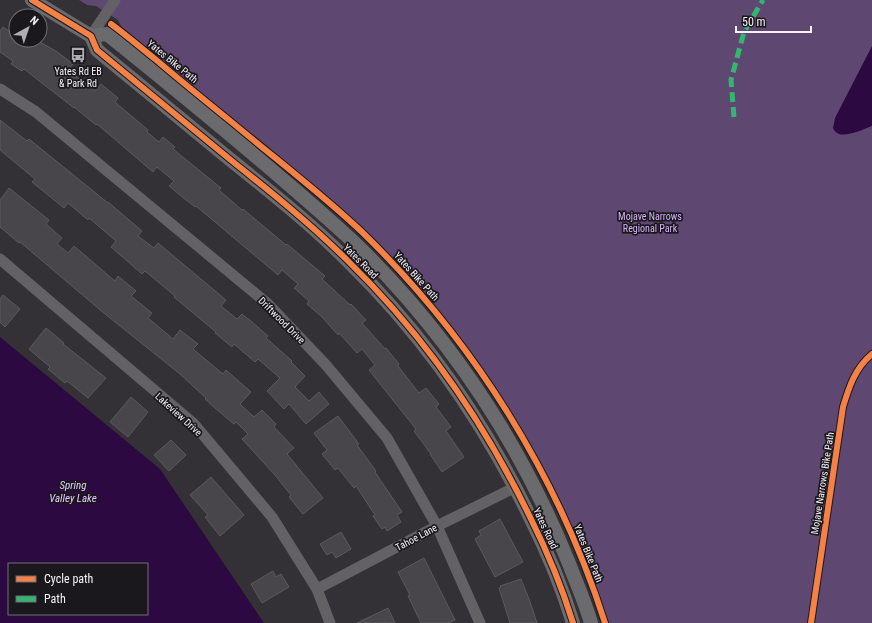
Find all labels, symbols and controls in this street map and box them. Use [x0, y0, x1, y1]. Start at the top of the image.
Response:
north arrow [8, 8, 48, 48]
scale bar [736, 8, 811, 34]
text: N [27, 14, 41, 28]
text: 50 m [742, 15, 766, 29]
street label: Yates Bike Path [145, 38, 200, 85]
bus stop icon: Yates Rd EB & Park Rd [69, 46, 87, 64]
place label: Yates Rd EB & Park Rd [54, 66, 102, 89]
park label: Mojave Narrows Regional Park [618, 211, 682, 234]
street label: Yates Road [341, 242, 380, 281]
street label: Yates Bike Path [392, 250, 441, 303]
street label: Driftwood Drive [256, 295, 307, 346]
street label: Lakeview Drive [153, 391, 204, 438]
street label: Mojave Narrows Bike Path [809, 431, 836, 535]
water label: Spring Valley Lake [49, 479, 97, 505]
street label: Yates Road [531, 506, 560, 551]
street label: Tahoe Lane [394, 522, 439, 553]
street label: Yates Bike Path [572, 523, 605, 584]
legend [8, 563, 148, 615]
text: Cycle path [44, 572, 94, 586]
text: Path [44, 592, 66, 606]

